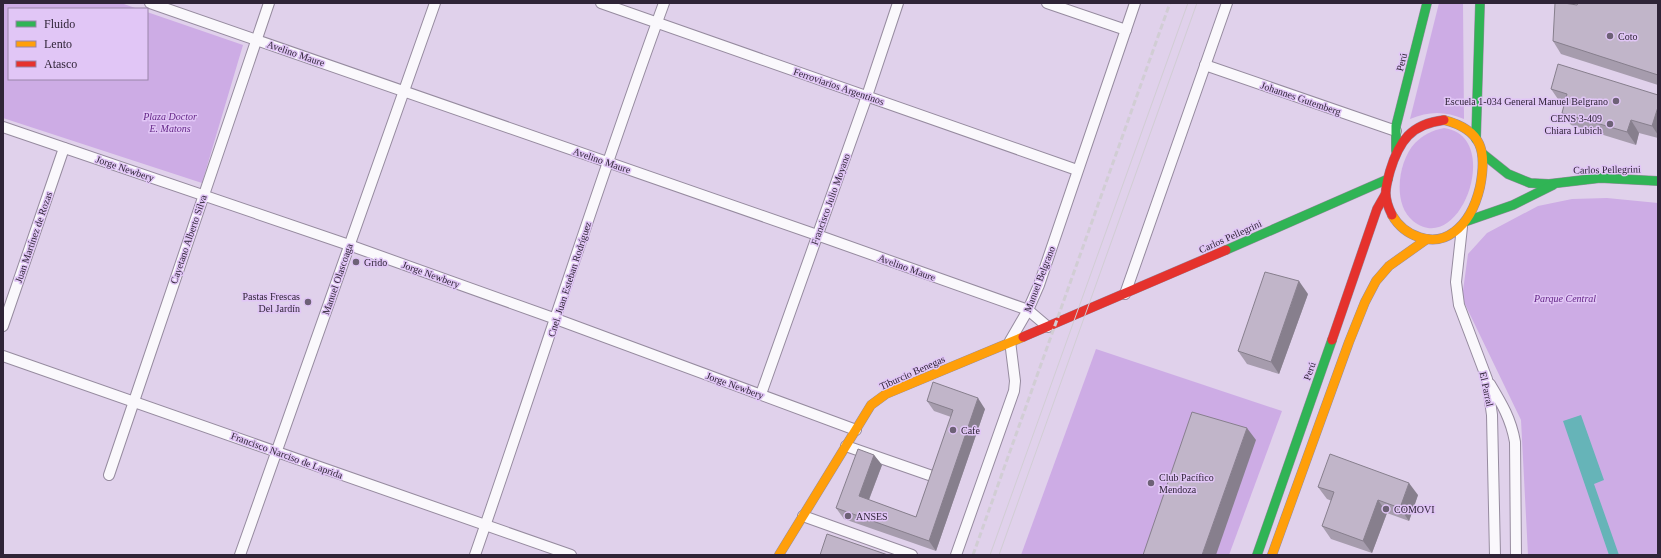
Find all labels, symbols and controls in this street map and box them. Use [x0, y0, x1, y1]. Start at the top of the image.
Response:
legend [8, 8, 148, 80]
text: Fluido [44, 17, 75, 31]
marker: Coto [1605, 31, 1615, 41]
place label: Coto [1618, 31, 1637, 42]
text: Lento [44, 37, 72, 51]
street label: Avelino Maure [266, 38, 327, 69]
street label: Perú [1394, 52, 1409, 72]
text: Atasco [44, 57, 77, 71]
street label: Ferroviarios Argentinos [792, 66, 886, 107]
street label: Johannes Gutemberg [1259, 80, 1342, 117]
place label: Escuela 1-034 General Manuel Belgrano [1445, 96, 1608, 107]
marker: Escuela 1-034 General Manuel Belgrano [1611, 96, 1621, 106]
park label: Plaza Doctor E. Matons [142, 111, 197, 134]
place label: CENS 3-409 Chiara Lubich [1545, 113, 1602, 136]
marker: CENS 3-409 Chiara Lubich [1605, 119, 1615, 129]
street label: Avelino Maure [572, 145, 633, 176]
street label: Francisco Julio Moyano [809, 152, 852, 246]
street label: Jorge Newbery [94, 153, 155, 184]
street label: Carlos Pellegrini [1573, 163, 1641, 176]
street label: Juan Martínez de Rozas [13, 190, 54, 284]
street label: Cayetano Alberto Silva [168, 193, 209, 285]
street label: Carlos Pellegrini [1197, 218, 1263, 255]
street label: Cnel. Juan Esteban Rodríguez [546, 220, 594, 338]
street label: Manuel Olascoaga [320, 242, 355, 316]
street label: Manuel Belgrano [1022, 245, 1057, 314]
street label: Avelino Maure [877, 252, 937, 283]
marker: Grido [351, 257, 361, 267]
place label: Grido [364, 257, 387, 268]
street label: Jorge Newbery [400, 259, 461, 290]
place label: Pastas Frescas Del Jardín [243, 291, 300, 314]
park label: Parque Central [1533, 293, 1596, 304]
marker: Pastas Frescas Del Jardín [303, 297, 313, 307]
street label: Tiburcio Benegas [878, 353, 947, 392]
street label: Perú [1301, 361, 1318, 382]
street label: Jorge Newbery [704, 370, 765, 401]
street label: El Parral [1477, 371, 1496, 408]
marker: Cafe [948, 425, 958, 435]
place label: Cafe [961, 425, 980, 436]
street label: Francisco Narciso de Laprida [229, 430, 345, 481]
place label: Club Pacífico Mendoza [1159, 472, 1214, 495]
marker: Club Pacífico Mendoza [1146, 478, 1156, 488]
marker: COMOVI [1381, 504, 1391, 514]
place label: COMOVI [1394, 504, 1435, 515]
marker: ANSES [843, 511, 853, 521]
place label: ANSES [856, 511, 888, 522]

